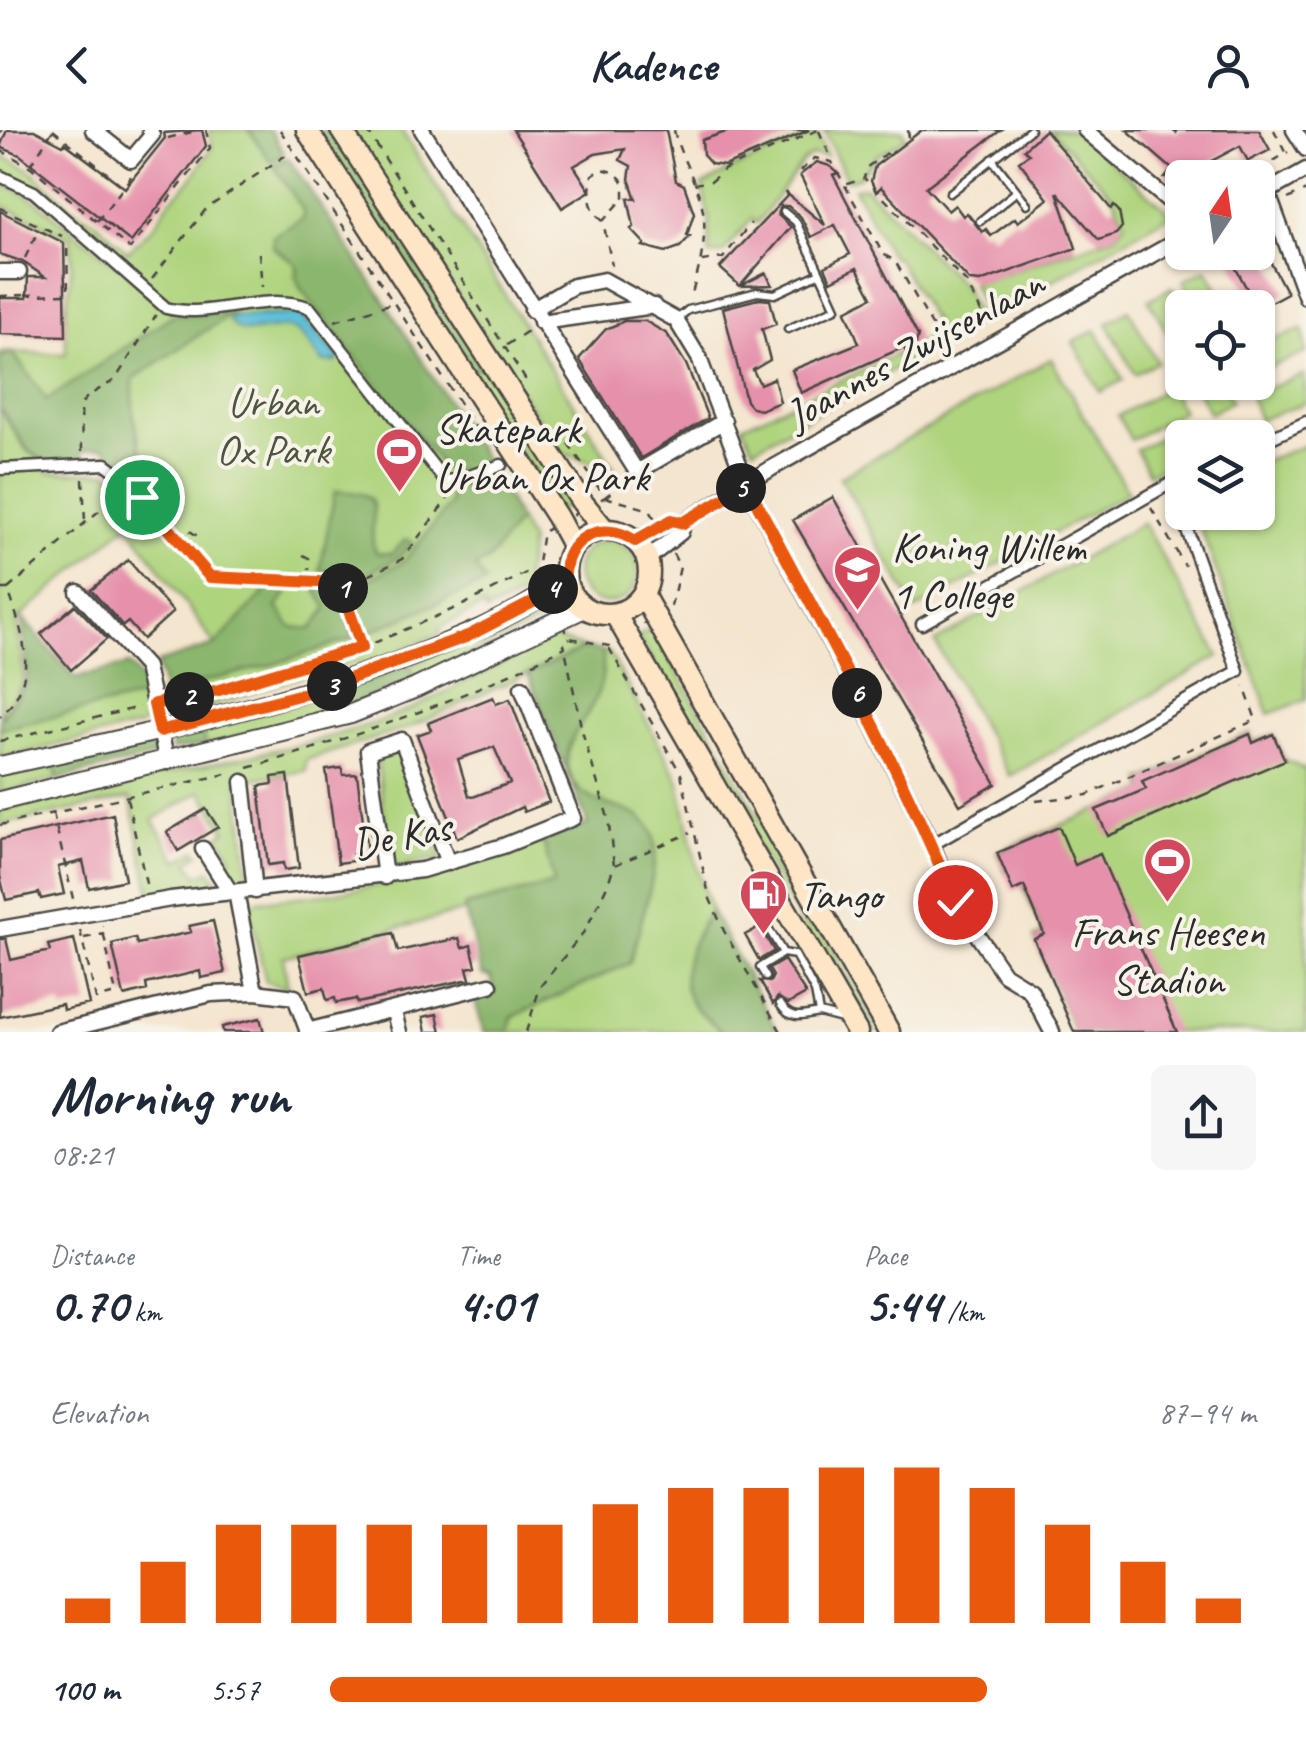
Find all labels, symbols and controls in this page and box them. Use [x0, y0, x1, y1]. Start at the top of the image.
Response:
text: Kadence [589, 37, 717, 94]
icon: back [50, 38, 105, 93]
icon: person [1201, 38, 1256, 93]
north arrow [1165, 160, 1275, 270]
map controls [1165, 160, 1275, 530]
street label: Joannes Zwijsenlaan [774, 255, 1055, 443]
button: locate [1165, 290, 1275, 400]
park label: Urban Ox Park [216, 376, 332, 477]
place label: Skatepark Urban Ox Park [435, 403, 651, 504]
button: layers [1165, 420, 1275, 530]
sports icon: Skatepark Urban Ox Park [374, 426, 426, 494]
pin [100, 455, 185, 540]
pin: 5 [716, 463, 766, 513]
icon: arrive [115, 470, 170, 525]
text: 5 [735, 470, 747, 505]
place label: Koning Willem 1 College [892, 521, 1087, 622]
school or university icon: Koning Willem 1 College [831, 544, 883, 612]
pin: 1 [318, 563, 368, 613]
pin: 4 [528, 564, 578, 614]
text: 1 [337, 570, 349, 605]
text: 4 [547, 571, 559, 606]
pin: 3 [307, 661, 357, 711]
text: 3 [326, 668, 338, 703]
pin: 6 [832, 668, 882, 718]
pin: 2 [164, 672, 214, 722]
text: 6 [850, 675, 864, 710]
text: 2 [183, 679, 195, 714]
street label: De Kas [348, 799, 459, 871]
sports icon: Frans Heesen Stadion [1142, 836, 1194, 904]
pin [913, 860, 998, 945]
fuel station icon: Tango [738, 868, 790, 936]
place label: Tango [799, 869, 886, 922]
icon: check [928, 875, 983, 930]
place label: Frans Heesen Stadion [1071, 906, 1266, 1007]
text: Morning run [50, 1061, 290, 1131]
button: share [1151, 1065, 1256, 1170]
text: 08:21 [50, 1134, 114, 1175]
text: Distance [50, 1238, 134, 1273]
text: Time [457, 1238, 500, 1273]
text: Pace [864, 1238, 907, 1273]
text: 0.70 [50, 1273, 127, 1336]
text: 4:01 [457, 1273, 534, 1336]
text: 5:44 [864, 1273, 941, 1336]
text: km [127, 1294, 161, 1329]
text: /km [941, 1294, 984, 1329]
text: Elevation [50, 1392, 148, 1433]
text: 87–94 m [1158, 1392, 1256, 1433]
text: 100 m [50, 1669, 119, 1710]
text: 5:57 [210, 1669, 260, 1710]

